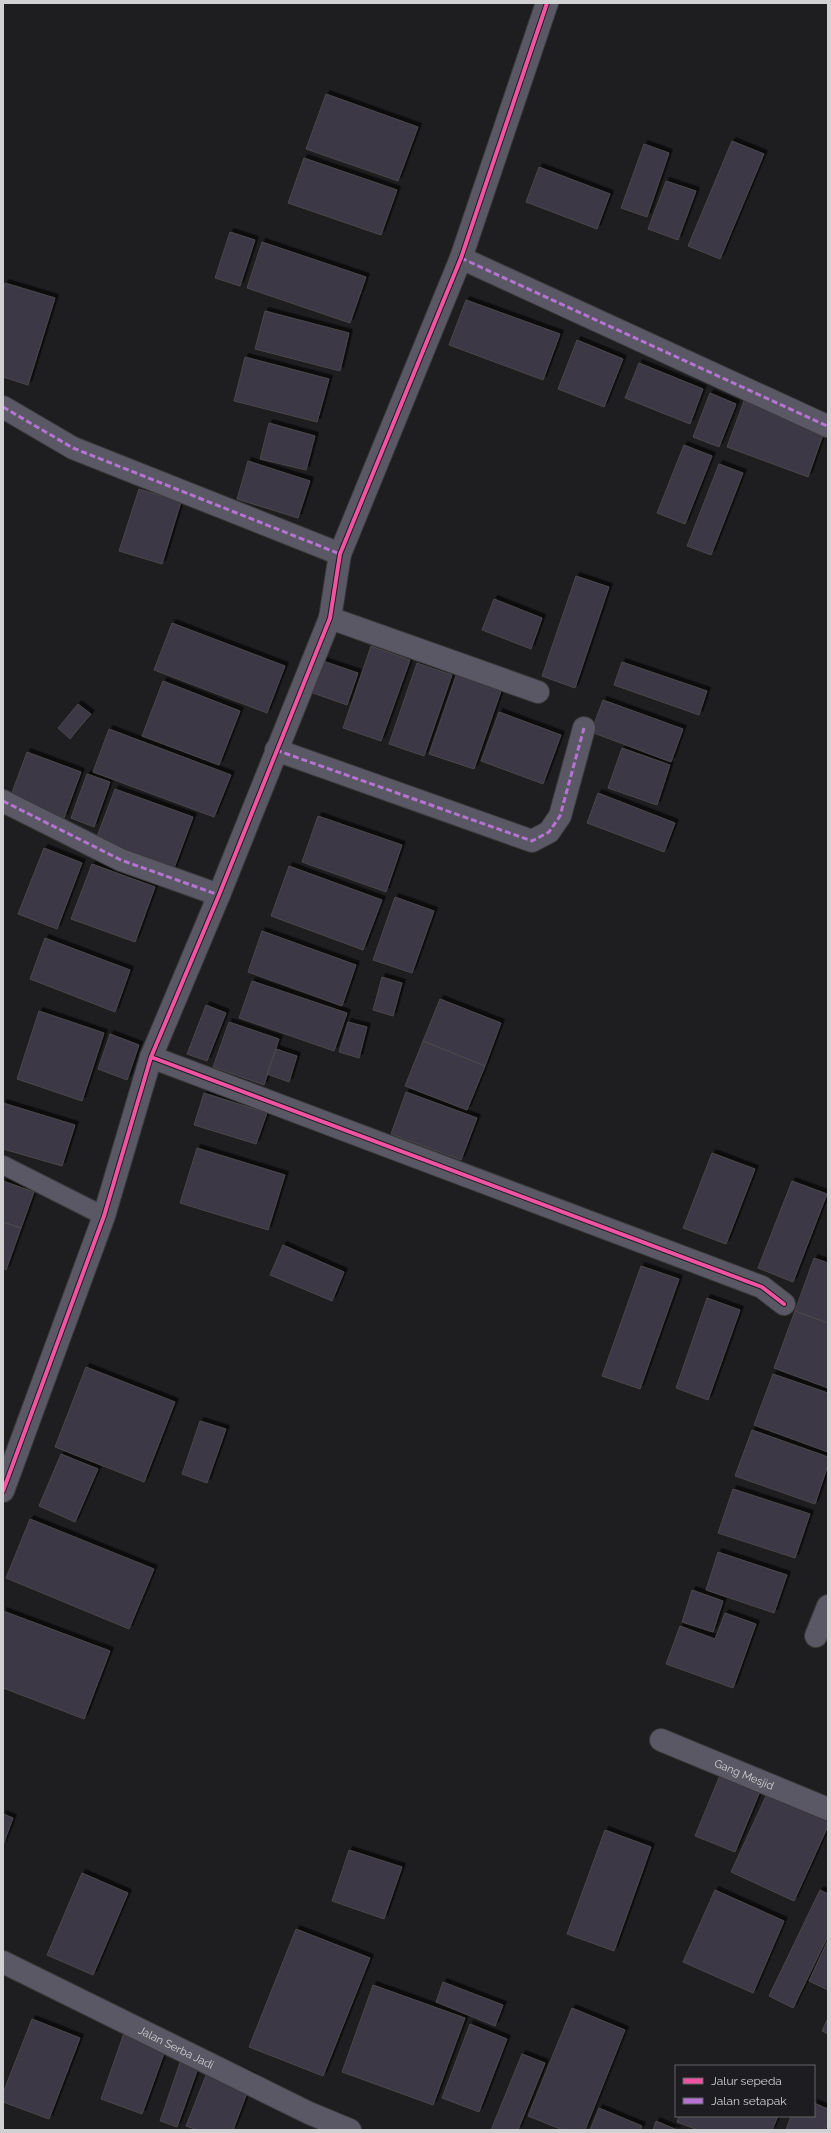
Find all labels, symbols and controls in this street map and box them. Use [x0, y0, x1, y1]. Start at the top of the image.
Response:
street label: Gang Mesjid [712, 1757, 776, 1793]
street label: Jalan Serba Jadi [136, 2024, 216, 2072]
legend [675, 2065, 815, 2117]
text: Jalur sepeda [711, 2074, 782, 2088]
text: Jalan setapak [711, 2094, 787, 2108]

